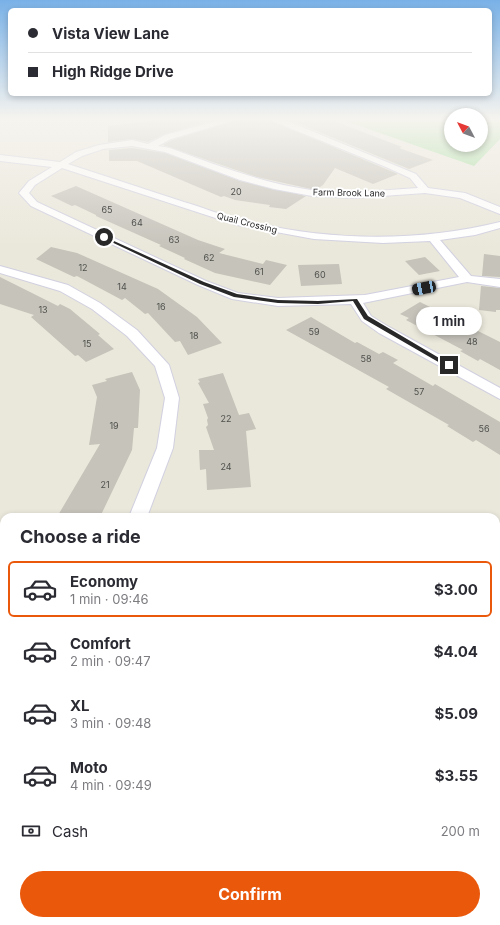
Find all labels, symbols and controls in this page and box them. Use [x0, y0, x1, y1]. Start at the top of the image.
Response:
text: Vista View Lane [52, 24, 169, 43]
text: High Ridge Drive [52, 62, 174, 81]
north arrow [444, 108, 488, 152]
map controls [444, 108, 488, 152]
house number: 20 [230, 186, 242, 197]
street label: Farm Brook Lane [313, 186, 385, 199]
house number: 65 [101, 204, 113, 215]
street label: Quail Crossing [216, 210, 278, 235]
house number: 64 [131, 217, 143, 228]
route start [95, 228, 113, 246]
house number: 63 [168, 234, 180, 245]
house number: 62 [203, 252, 215, 263]
house number: 12 [78, 262, 88, 273]
house number: 61 [254, 266, 264, 277]
house number: 60 [314, 269, 326, 280]
car [411, 280, 437, 296]
house number: 14 [117, 281, 127, 292]
house number: 16 [156, 301, 166, 312]
house number: 13 [38, 304, 48, 315]
callout: 1 min [416, 307, 482, 335]
text: 1 min [433, 313, 465, 329]
house number: 59 [308, 326, 320, 337]
house number: 18 [189, 330, 199, 341]
house number: 48 [466, 336, 478, 347]
house number: 15 [82, 338, 92, 349]
house number: 58 [360, 353, 372, 364]
route end [440, 356, 458, 374]
house number: 57 [414, 386, 424, 397]
house number: 22 [221, 413, 231, 424]
house number: 19 [109, 420, 119, 431]
house number: 56 [478, 423, 490, 434]
house number: 24 [220, 461, 232, 472]
house number: 21 [100, 479, 110, 490]
text: Choose a ride [20, 526, 141, 547]
icon: car [22, 571, 58, 607]
text: Economy [70, 572, 138, 591]
text: $3.00 [434, 580, 478, 599]
text: 1 min · 09:46 [70, 591, 149, 607]
icon: car [22, 633, 58, 669]
text: Comfort [70, 634, 131, 653]
text: $4.04 [434, 642, 478, 661]
text: 2 min · 09:47 [70, 653, 151, 669]
icon: car [22, 695, 58, 731]
text: XL [70, 696, 90, 715]
text: $5.09 [435, 704, 478, 723]
text: 3 min · 09:48 [70, 715, 151, 731]
icon: car [22, 757, 58, 793]
text: Moto [70, 758, 108, 777]
text: $3.55 [435, 766, 478, 785]
text: 4 min · 09:49 [70, 777, 152, 793]
icon: cash [20, 820, 42, 842]
text: Cash [52, 822, 88, 841]
text: 200 m [441, 823, 480, 839]
button: Confirm [20, 871, 480, 917]

